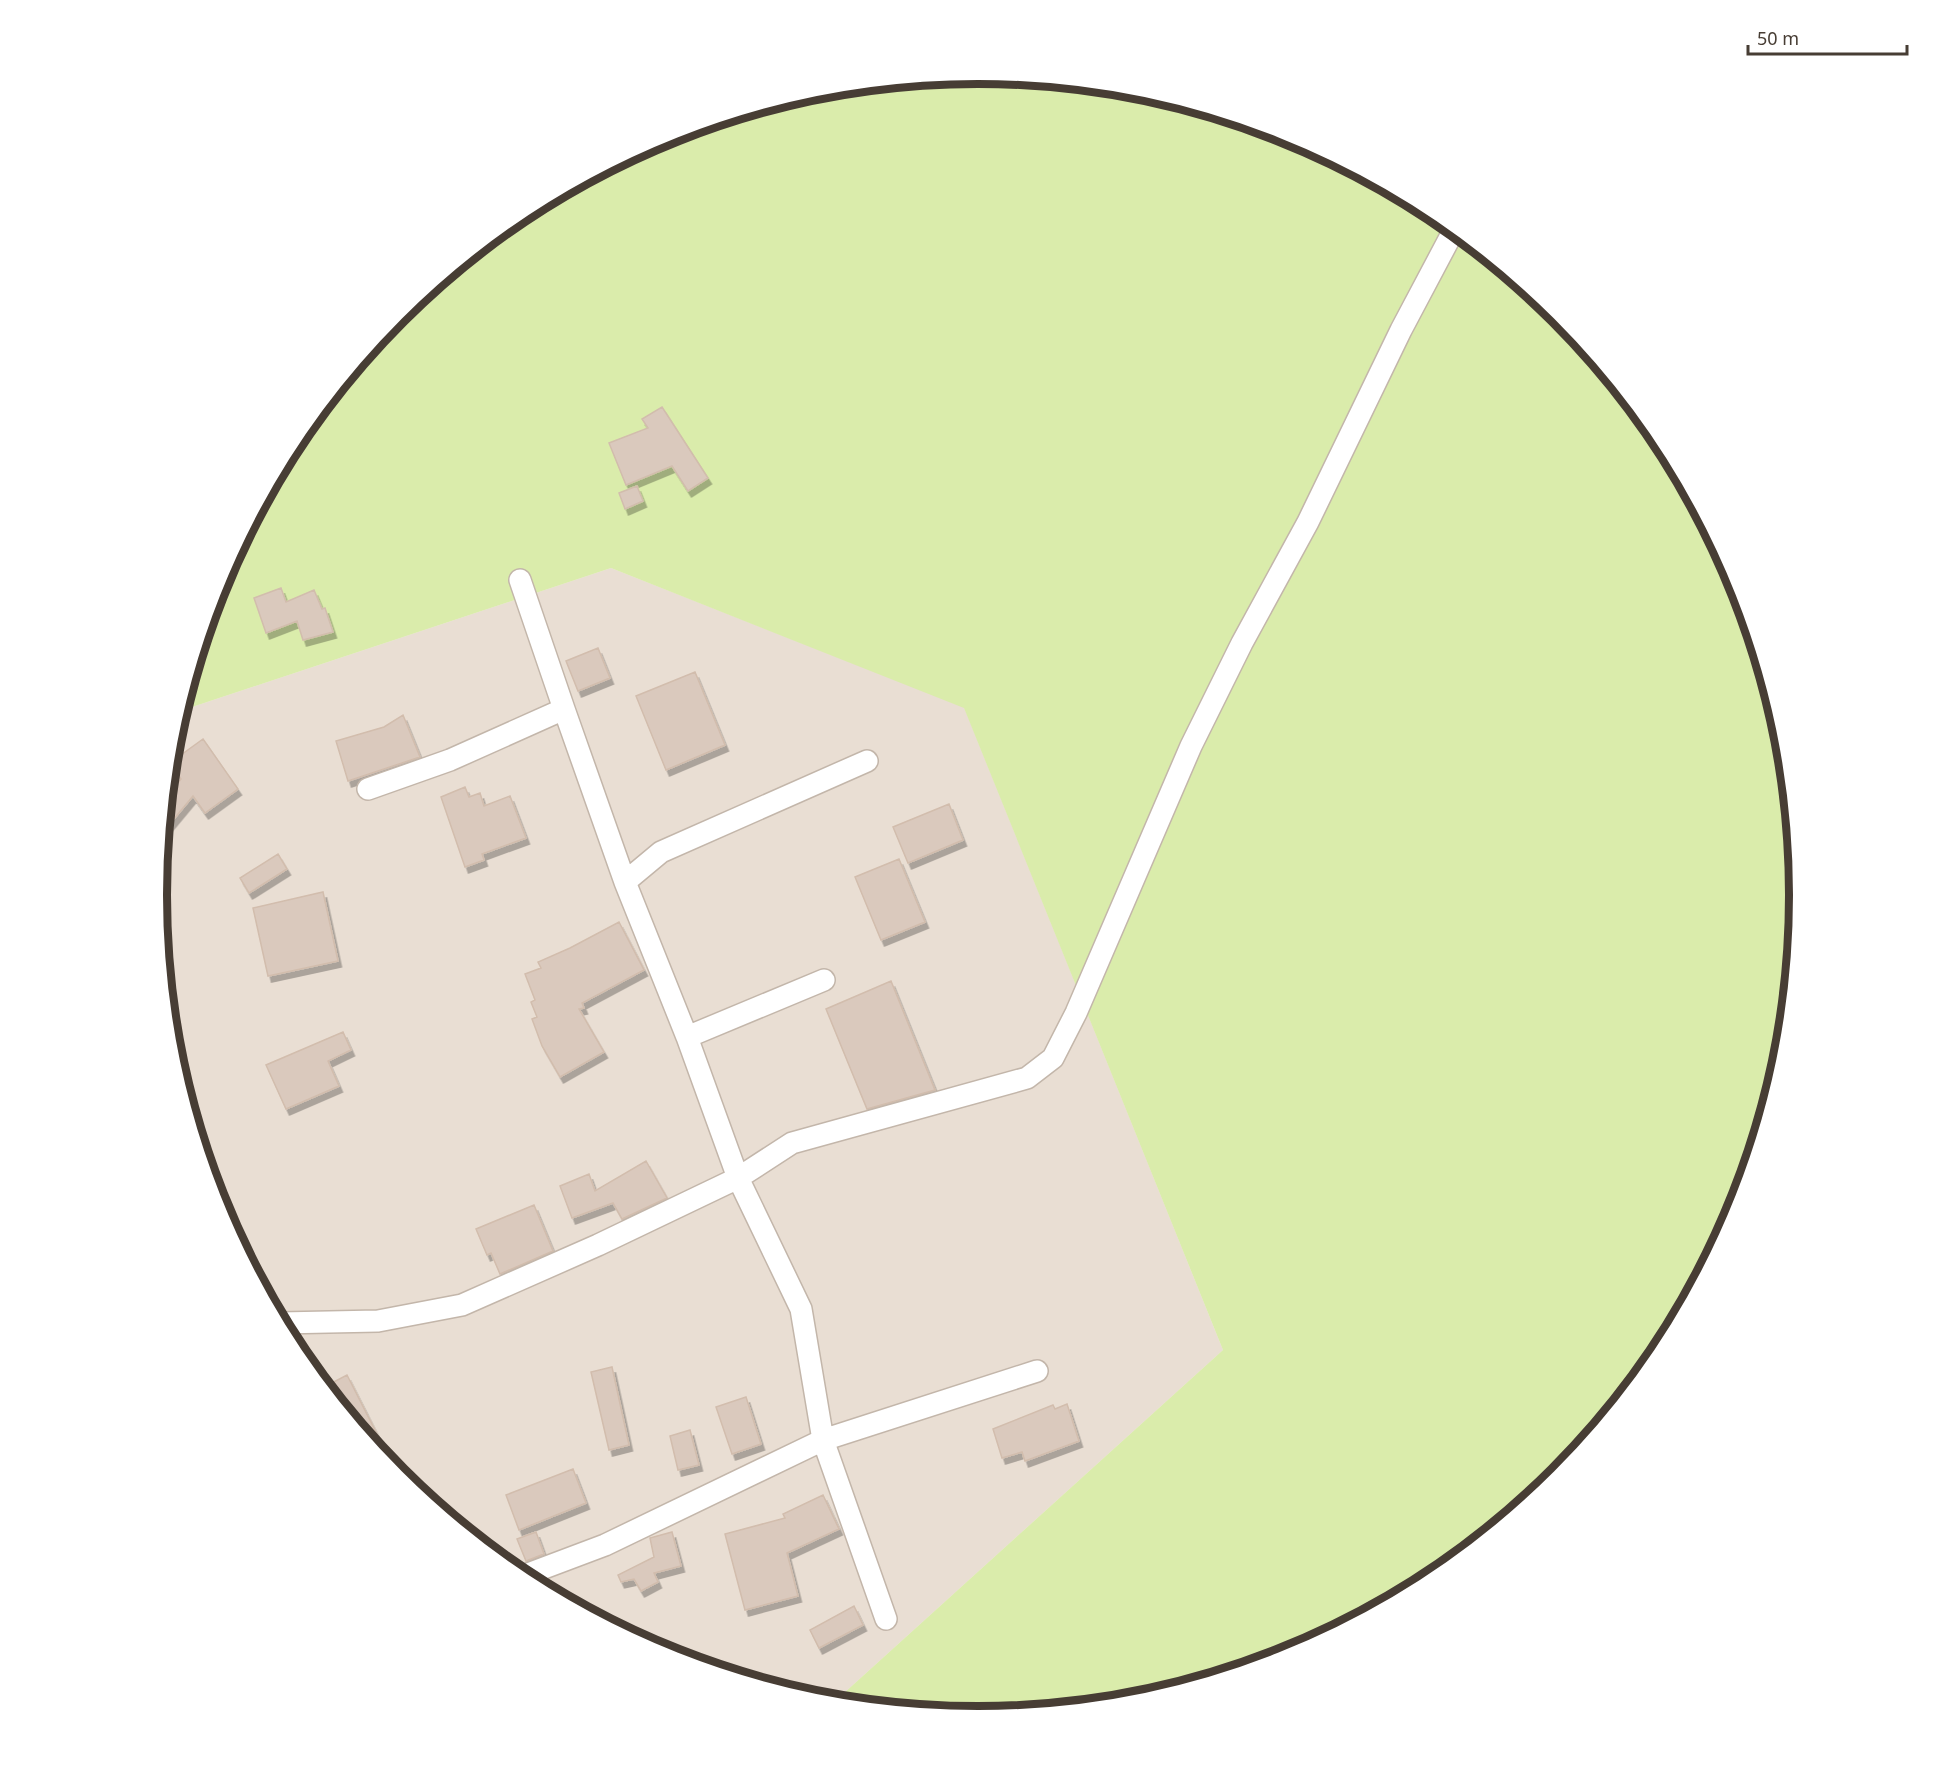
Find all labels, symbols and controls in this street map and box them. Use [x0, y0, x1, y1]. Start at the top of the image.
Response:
scale bar [1748, 18, 1907, 56]
text: 50 m [1757, 26, 1799, 50]

